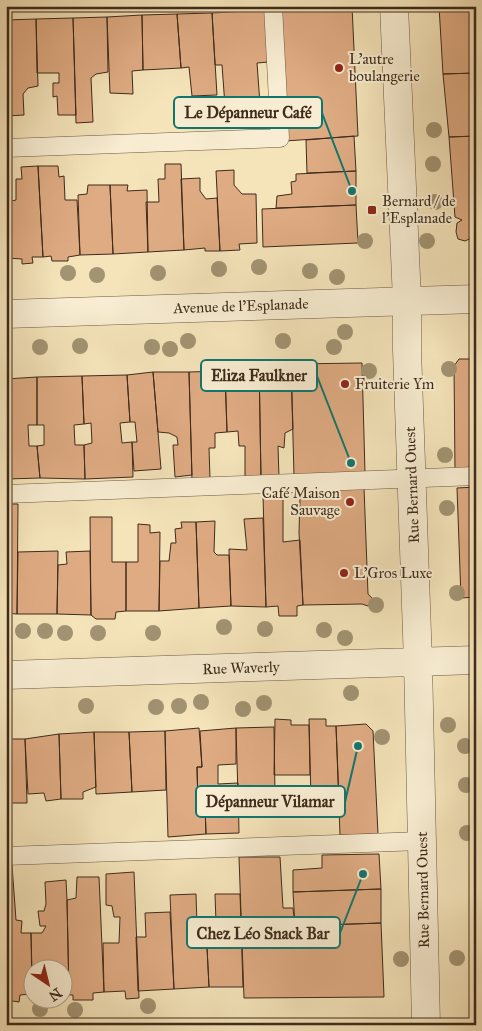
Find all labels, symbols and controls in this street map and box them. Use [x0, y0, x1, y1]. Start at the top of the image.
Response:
place label: L’autre boulangerie [349, 50, 420, 85]
marker: L’autre boulangerie [333, 62, 345, 74]
callout: Le Dépanneur Café [174, 97, 322, 128]
text: Le Dépanneur Café [184, 103, 312, 123]
place label: Bernard / de l'Esplanade [382, 192, 456, 227]
marker: Bernard / de l'Esplanade [366, 204, 378, 216]
street label: Avenue de l'Esplanade [172, 295, 309, 317]
callout: Eliza Faulkner [201, 360, 317, 391]
text: Eliza Faulkner [211, 366, 308, 385]
place label: Fruiterie Ym [355, 375, 435, 393]
marker: Fruiterie Ym [339, 378, 351, 390]
street label: Rue Bernard Ouest [401, 426, 423, 544]
place label: Café Maison Sauvage [262, 484, 340, 519]
marker: Café Maison Sauvage [344, 496, 356, 508]
place label: L'Gros Luxe [354, 564, 432, 582]
marker: L'Gros Luxe [338, 567, 350, 579]
street label: Rue Waverly [202, 658, 281, 678]
callout: Dépanneur Vilamar [196, 786, 345, 817]
text: Dépanneur Vilamar [206, 792, 335, 812]
street label: Rue Bernard Ouest [413, 831, 433, 949]
callout: Chez Léo Snack Bar [187, 917, 340, 948]
text: Chez Léo Snack Bar [197, 924, 330, 943]
north arrow [22, 958, 72, 1008]
text: N [45, 984, 65, 1005]

